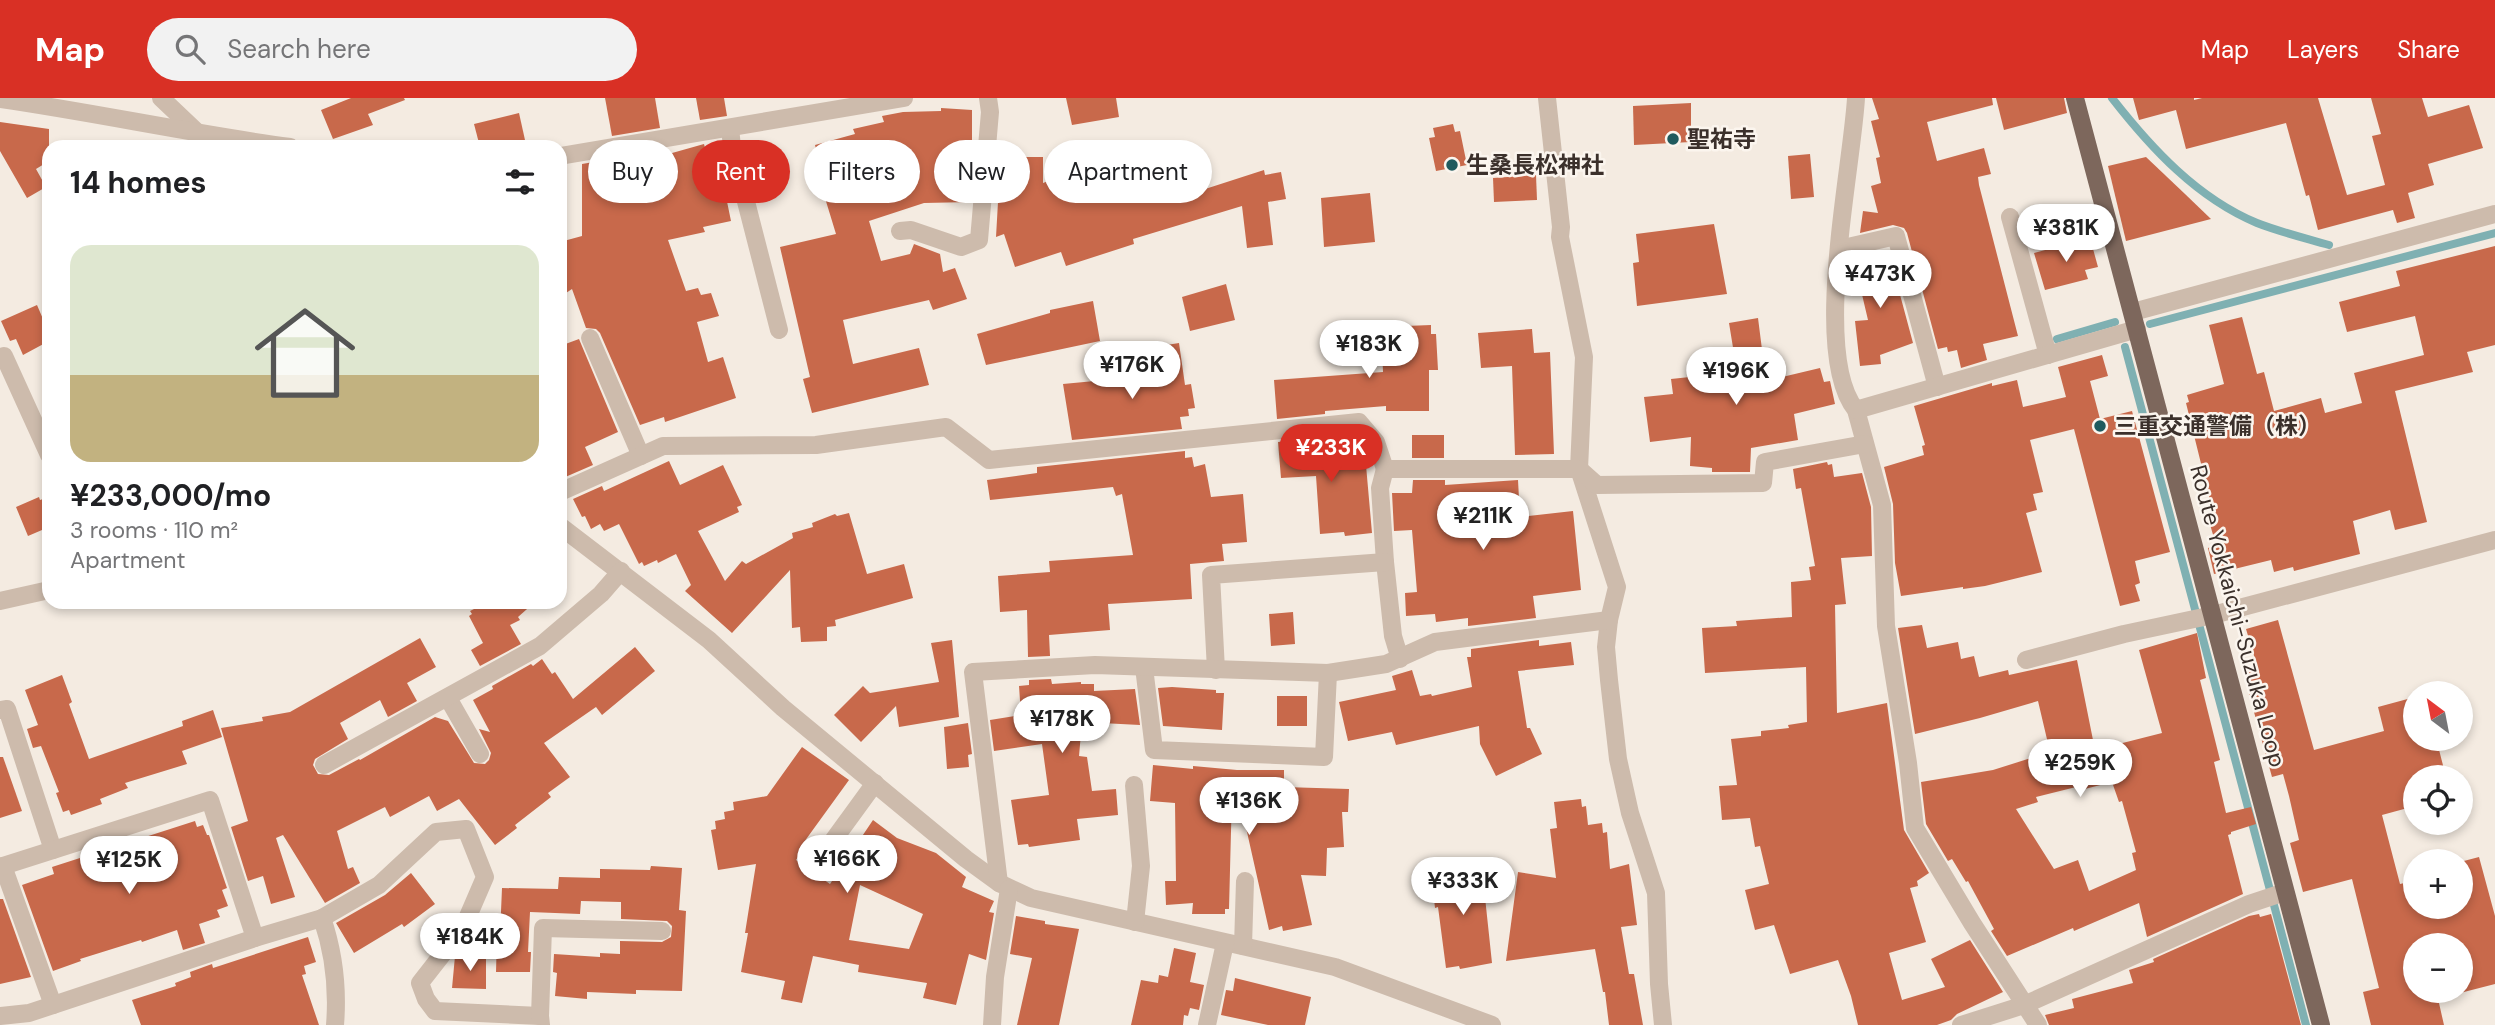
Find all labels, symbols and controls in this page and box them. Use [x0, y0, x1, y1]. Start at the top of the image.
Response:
search box [147, 18, 637, 81]
text: Map [35, 28, 105, 71]
icon: search [171, 30, 209, 68]
text: Search here [227, 32, 371, 66]
text: Map [2201, 34, 2249, 65]
text: Layers [2287, 34, 2359, 65]
text: Share [2397, 34, 2460, 65]
place label: 聖祐寺 [1687, 124, 1756, 154]
marker: 聖祐寺 [1665, 131, 1681, 147]
chip: Buy [588, 140, 678, 203]
chip: Rent [692, 140, 790, 203]
chip: Filters [804, 140, 920, 203]
chip: New [934, 140, 1030, 203]
chip: Apartment [1044, 140, 1212, 203]
place label: 生桑長松神社 [1466, 150, 1604, 180]
marker: 生桑長松神社 [1444, 157, 1460, 173]
text: 14 homes [70, 163, 207, 202]
icon: filters [501, 163, 539, 201]
pin: ¥381K [2017, 204, 2115, 264]
text: ¥381K [2033, 212, 2099, 242]
pin: ¥473K [1831, 250, 1929, 310]
text: ¥473K [1845, 258, 1915, 288]
icon: home [242, 290, 368, 416]
pin: ¥183K [1320, 320, 1418, 380]
text: ¥183K [1336, 328, 1402, 358]
pin: ¥176K [1083, 342, 1181, 401]
pin: ¥196K [1687, 348, 1785, 407]
text: ¥176K [1099, 349, 1165, 379]
text: ¥196K [1702, 355, 1770, 385]
place label: 三重交通警備（株） [2114, 411, 2321, 441]
marker: 三重交通警備（株） [2092, 418, 2108, 434]
pin: ¥233K [1282, 424, 1380, 484]
text: ¥233K [1296, 432, 1366, 462]
street label: Route Yokkaichi-Suzuka Loop [2183, 462, 2293, 770]
text: ¥233,000/mo [70, 476, 271, 515]
pin: ¥211K [1434, 492, 1532, 552]
text: ¥211K [1453, 500, 1513, 530]
text: 3 rooms · 110 m² [70, 515, 238, 545]
text: Apartment [70, 545, 185, 575]
north arrow [2403, 681, 2473, 751]
map controls [2403, 681, 2473, 1003]
pin: ¥178K [1013, 696, 1111, 755]
text: ¥178K [1029, 703, 1095, 733]
pin: ¥259K [2031, 740, 2129, 799]
text: ¥259K [2044, 747, 2116, 777]
button: locate [2403, 765, 2473, 835]
pin: ¥136K [1200, 778, 1298, 837]
text: ¥136K [1216, 785, 1282, 815]
pin: ¥125K [80, 836, 178, 896]
pin: ¥166K [798, 836, 896, 895]
text: ¥166K [813, 843, 881, 873]
text: ¥125K [96, 844, 162, 874]
button: + [2403, 849, 2473, 919]
pin: ¥333K [1414, 858, 1512, 917]
text: ¥333K [1427, 865, 1499, 895]
pin: ¥184K [421, 914, 519, 973]
text: ¥184K [436, 921, 504, 951]
button: − [2403, 933, 2473, 1003]

